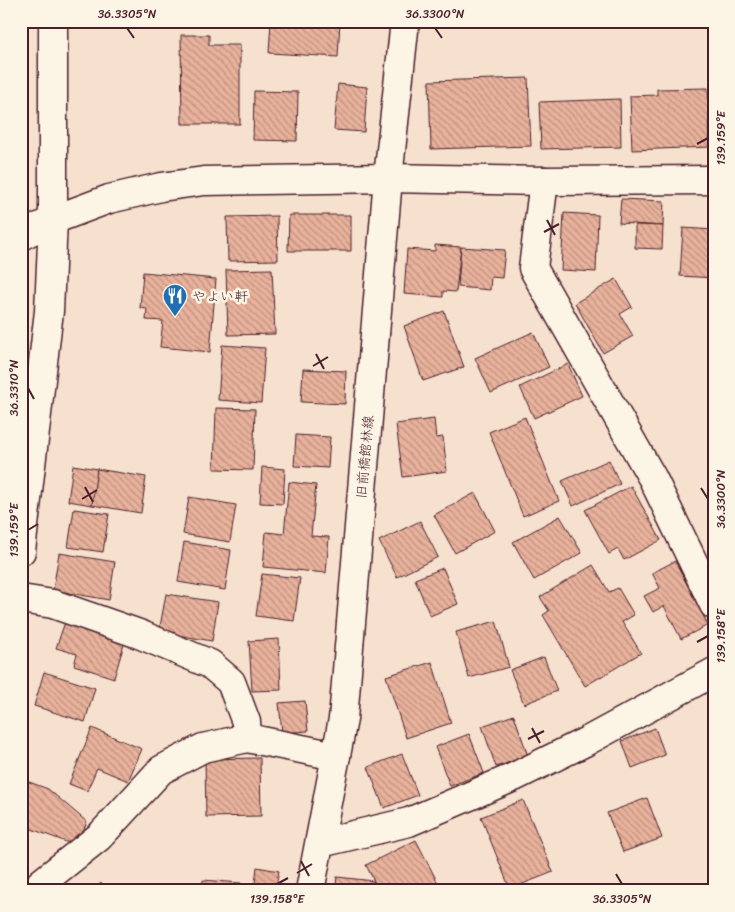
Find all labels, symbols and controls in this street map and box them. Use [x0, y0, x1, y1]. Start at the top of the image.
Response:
text: 36.3305°N [98, 3, 157, 25]
text: 36.3300°N [406, 3, 465, 25]
text: 139.159°E [710, 109, 732, 165]
restaurant icon: やよい軒 [162, 283, 188, 317]
place label: やよい軒 [192, 284, 248, 309]
text: 36.3310°N [3, 359, 25, 416]
street label: 旧前橋館林線 [349, 414, 381, 500]
text: 36.3300°N [710, 469, 732, 528]
text: 139.159°E [3, 501, 25, 557]
text: 139.158°E [710, 608, 732, 663]
text: 139.158°E [250, 888, 305, 910]
text: 36.3305°N [593, 888, 652, 910]

